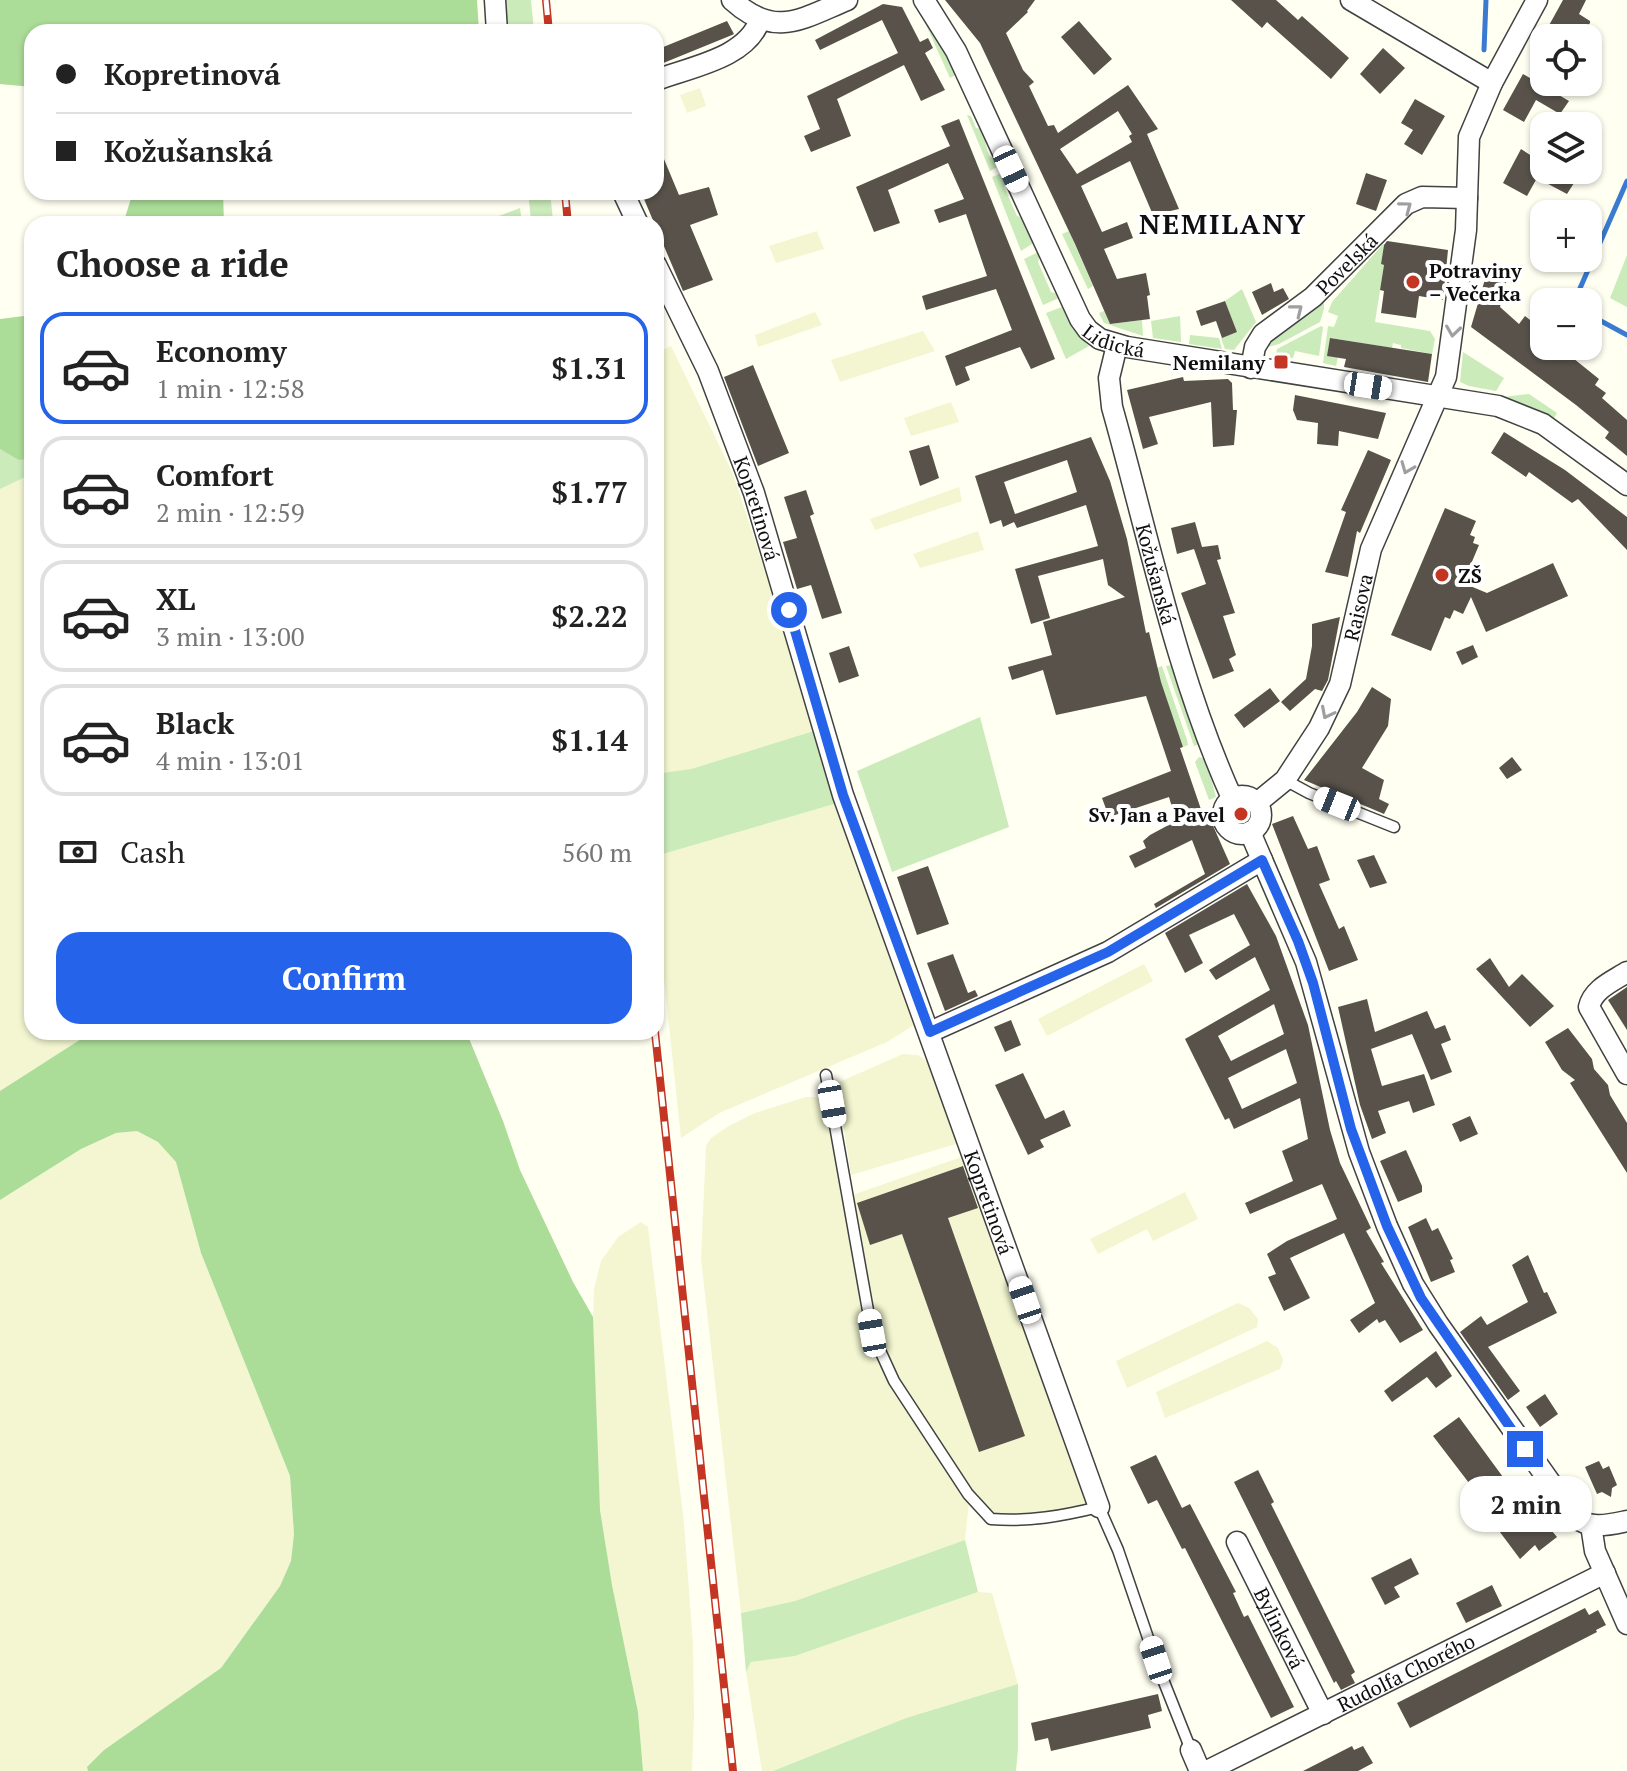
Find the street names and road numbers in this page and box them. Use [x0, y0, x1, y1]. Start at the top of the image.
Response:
street label: Povelská [1310, 227, 1383, 300]
street label: Lidická [1077, 317, 1147, 363]
street label: Kopretinová [728, 452, 787, 564]
street label: Kožušanská [1130, 520, 1183, 628]
street label: Raisova [1337, 571, 1378, 644]
street label: Kopretinová [958, 1147, 1020, 1258]
street label: Bylinková [1248, 1583, 1312, 1673]
street label: Rudolfa Chorého [1332, 1627, 1479, 1718]

